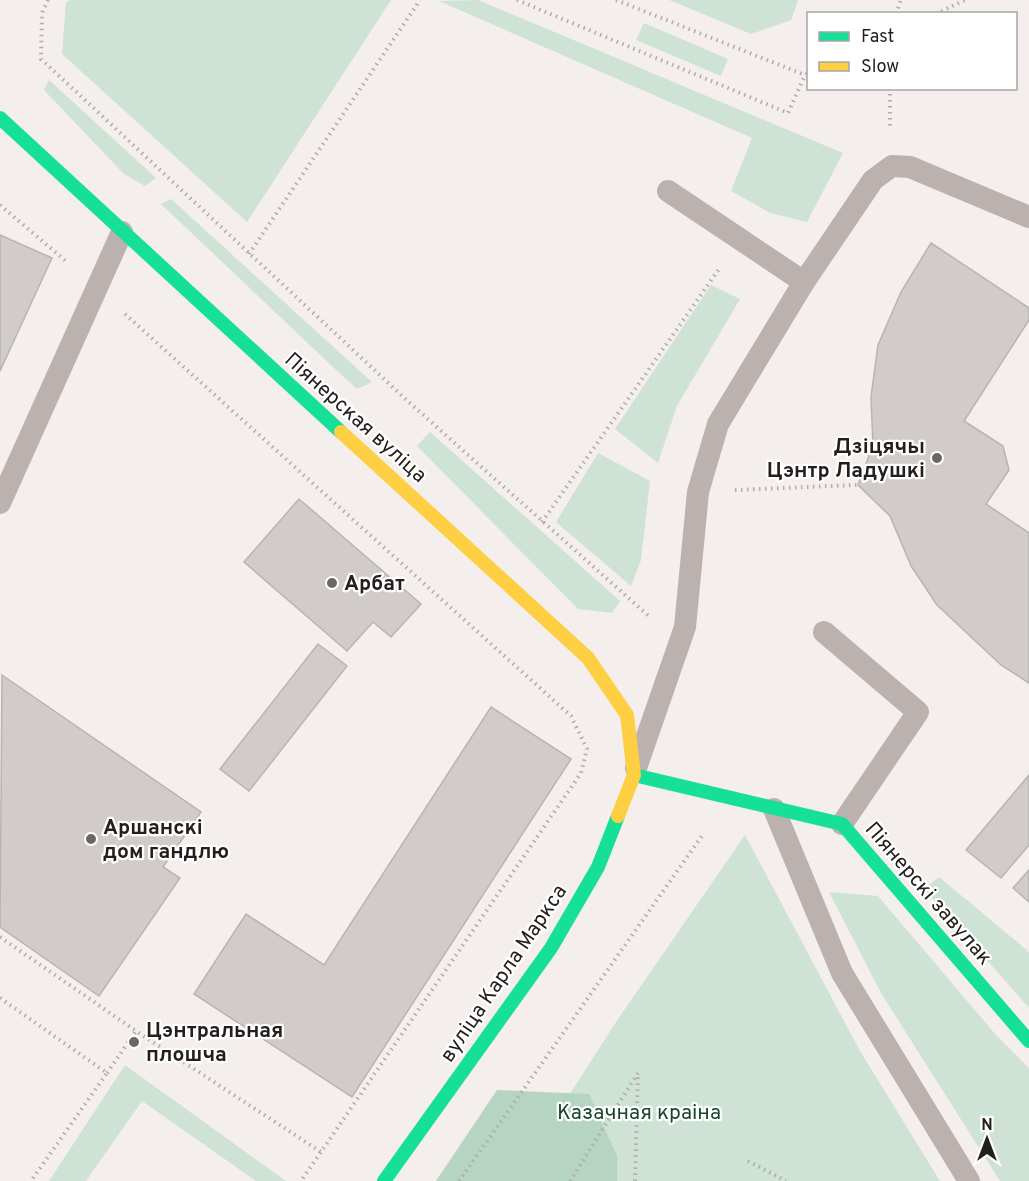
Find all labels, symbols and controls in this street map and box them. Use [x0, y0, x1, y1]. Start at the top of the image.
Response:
legend [807, 12, 1017, 90]
text: Fast [861, 26, 894, 49]
text: Slow [861, 56, 899, 79]
street label: Піянерская вуліца [278, 347, 432, 489]
place label: Дзіцячы Цэнтр Ладушкі [767, 434, 925, 485]
marker: Дзіцячы Цэнтр Ладушкі [930, 451, 944, 465]
place label: Арбат [344, 571, 405, 598]
marker: Арбат [325, 576, 339, 590]
place label: Аршанскі дом гандлю [103, 815, 229, 866]
street label: Піянерскі завулак [858, 817, 997, 971]
marker: Аршанскі дом гандлю [84, 832, 98, 846]
street label: вуліца Карла Маркса [435, 880, 574, 1068]
place label: Цэнтральная плошча [146, 1018, 283, 1069]
marker: Цэнтральная плошча [127, 1035, 141, 1049]
park label: Казачная краіна [557, 1100, 721, 1127]
north arrow [957, 1109, 1017, 1169]
text: N [981, 1116, 993, 1136]

